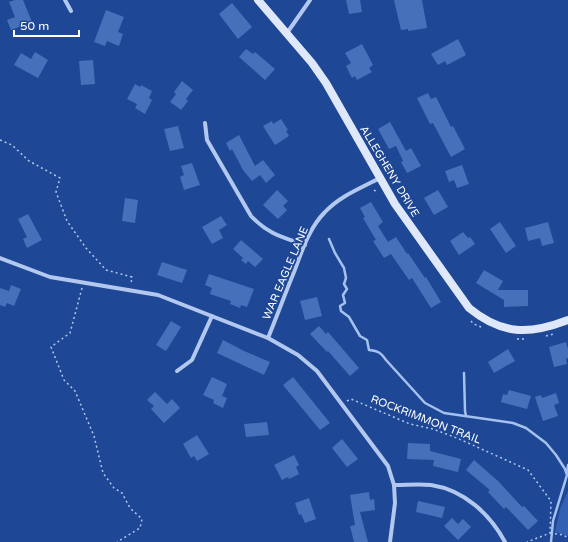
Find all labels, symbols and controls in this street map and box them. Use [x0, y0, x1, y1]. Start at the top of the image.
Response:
scale bar [14, 12, 79, 38]
text: 50 m [20, 19, 49, 33]
street label: ALLEGHENY DRIVE [357, 123, 422, 219]
street label: WAR EAGLE LANE [260, 225, 311, 322]
street label: ROCKRIMMON TRAIL [369, 392, 483, 447]

